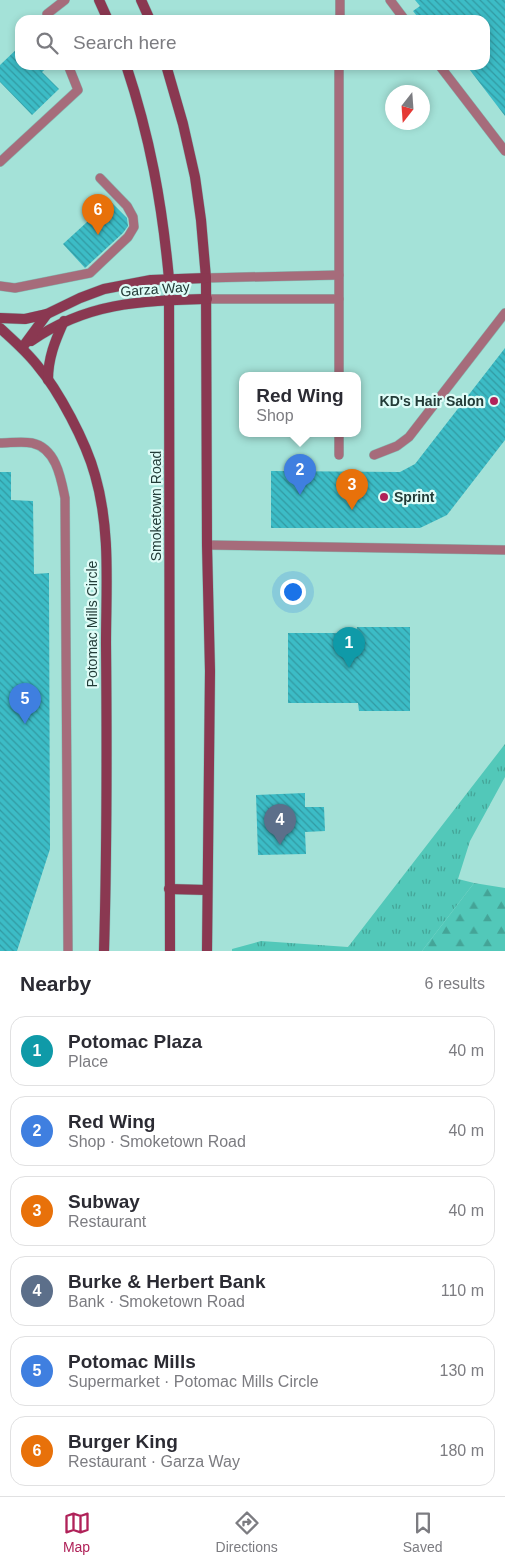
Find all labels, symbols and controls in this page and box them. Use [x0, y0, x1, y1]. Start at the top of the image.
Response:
search box [15, 15, 490, 70]
icon: search [33, 29, 61, 57]
text: Search here [73, 32, 177, 53]
north arrow [385, 85, 430, 130]
pin: 6 [82, 194, 114, 235]
street label: Garza Way [120, 279, 190, 299]
popup [239, 372, 361, 437]
text: Red Wing [256, 385, 344, 406]
place label: KD's Hair Salon [380, 393, 484, 409]
marker: KD's Hair Salon [488, 395, 500, 407]
text: Shop [256, 407, 294, 424]
street label: Smoketown Road [148, 451, 164, 561]
pin: 2 [284, 454, 316, 495]
pin: 3 [336, 469, 368, 510]
place label: Sprint [394, 489, 435, 505]
marker: Sprint [378, 491, 390, 503]
street label: Potomac Mills Circle [84, 560, 100, 687]
your location [280, 579, 306, 605]
pin: 1 [333, 627, 365, 668]
pin: 5 [9, 683, 41, 724]
pin: 4 [264, 804, 296, 845]
text: Nearby [20, 972, 91, 995]
text: 6 results [425, 975, 485, 992]
text: Potomac Plaza [68, 1031, 202, 1052]
text: 1 [33, 1042, 41, 1059]
text: 40 m [448, 1042, 484, 1059]
text: Place [68, 1053, 108, 1070]
text: Red Wing [68, 1111, 155, 1132]
text: 2 [33, 1122, 41, 1139]
text: 40 m [448, 1122, 484, 1139]
text: Shop · Smoketown Road [68, 1133, 246, 1150]
text: Subway [68, 1191, 140, 1212]
text: 3 [33, 1202, 41, 1219]
text: 40 m [448, 1202, 484, 1219]
text: Restaurant [68, 1213, 146, 1230]
text: Burke & Herbert Bank [68, 1271, 265, 1292]
text: 4 [33, 1282, 41, 1299]
text: 110 m [441, 1282, 484, 1299]
text: Bank · Smoketown Road [68, 1293, 245, 1310]
text: Potomac Mills [68, 1351, 196, 1372]
text: 5 [33, 1362, 41, 1379]
text: 130 m [440, 1362, 484, 1379]
text: Supermarket · Potomac Mills Circle [68, 1373, 319, 1390]
text: Burger King [68, 1431, 178, 1452]
text: 6 [33, 1442, 41, 1459]
text: 180 m [440, 1442, 484, 1459]
text: Restaurant · Garza Way [68, 1453, 240, 1470]
tab: Map [63, 1509, 91, 1555]
tab: Directions [216, 1509, 278, 1555]
tab: Saved [403, 1509, 442, 1555]

